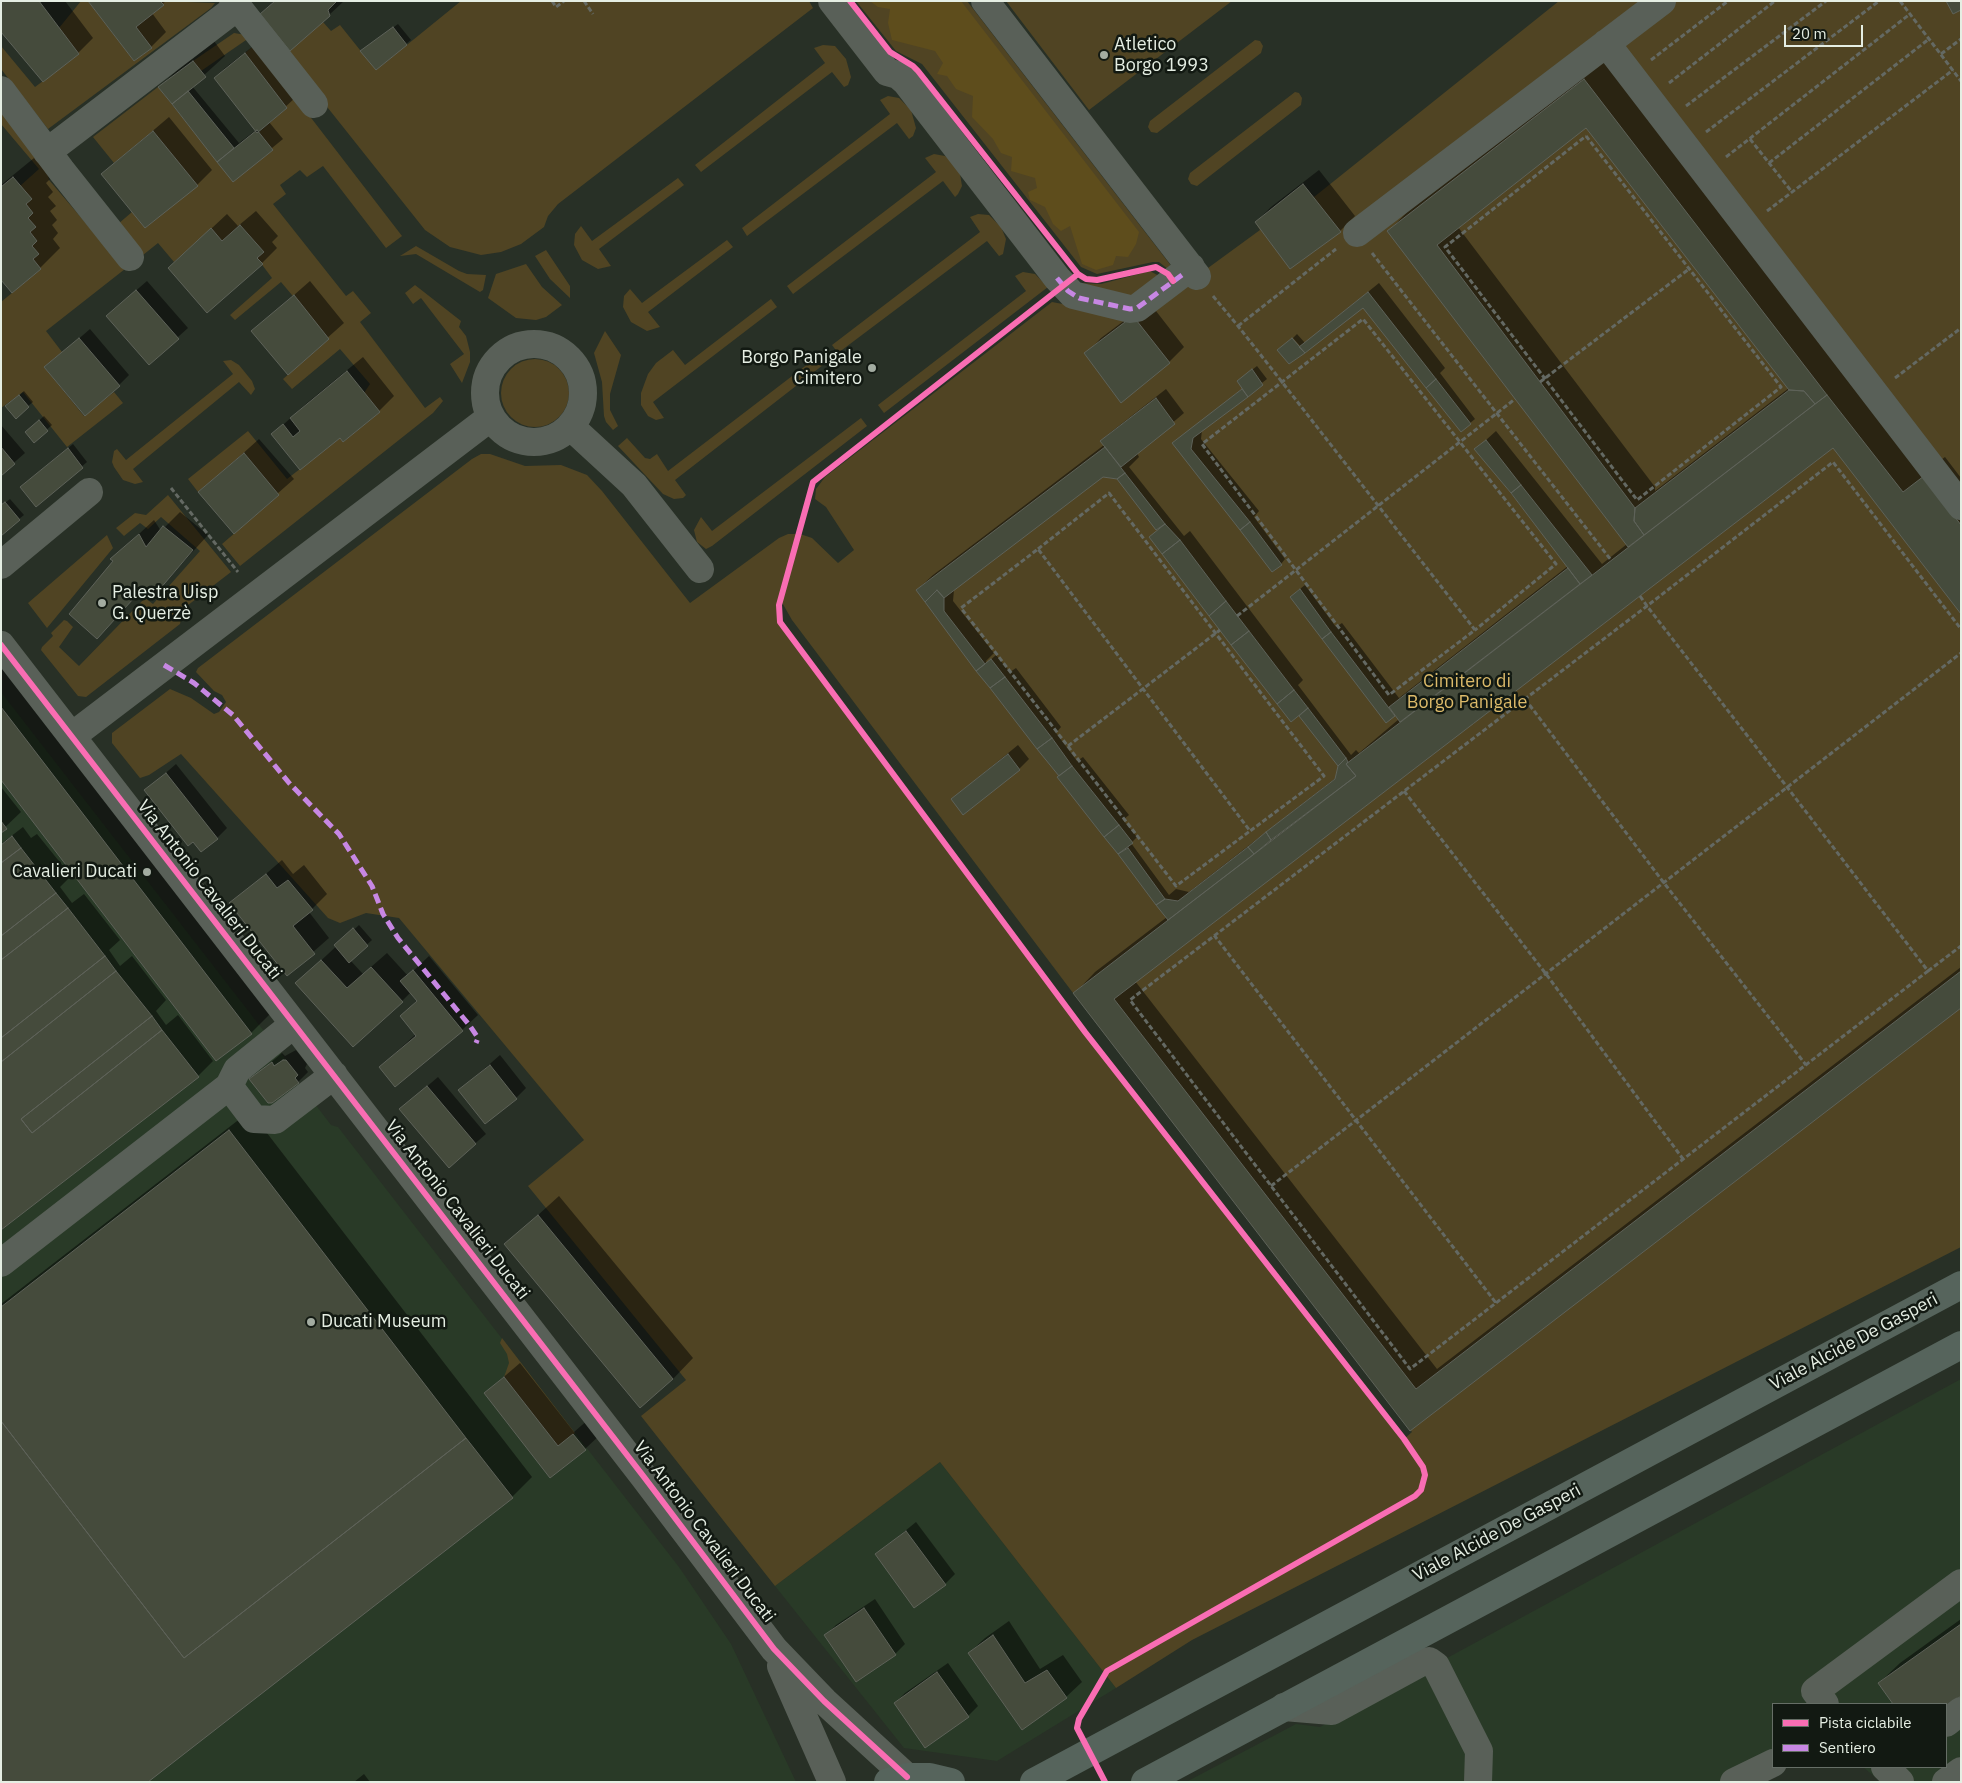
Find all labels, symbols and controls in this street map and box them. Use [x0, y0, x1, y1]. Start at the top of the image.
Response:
scale bar [1787, 15, 1866, 47]
text: 20 m [1792, 24, 1827, 43]
place label: Atletico Borgo 1993 [1114, 34, 1209, 76]
marker: Atletico Borgo 1993 [1098, 49, 1110, 61]
place label: Borgo Panigale Cimitero [741, 347, 862, 389]
marker: Borgo Panigale Cimitero [866, 362, 878, 374]
place label: Palestra Uisp G. Querzè [112, 582, 218, 624]
marker: Palestra Uisp G. Querzè [96, 597, 108, 609]
park label: Cimitero di Borgo Panigale [1407, 671, 1527, 714]
street label: Via Antonio Cavalieri Ducati [132, 796, 286, 984]
place label: Cavalieri Ducati [12, 861, 137, 883]
marker: Cavalieri Ducati [141, 866, 153, 878]
street label: Via Antonio Cavalieri Ducati [380, 1116, 534, 1304]
street label: Viale Alcide De Gasperi [1766, 1289, 1942, 1395]
place label: Ducati Museum [321, 1311, 446, 1333]
marker: Ducati Museum [305, 1316, 317, 1328]
street label: Via Antonio Cavalieri Ducati [629, 1437, 779, 1627]
street label: Viale Alcide De Gasperi [1409, 1480, 1585, 1586]
legend [1772, 1703, 1947, 1768]
text: Pista ciclabile [1819, 1713, 1912, 1732]
text: Sentiero [1819, 1738, 1876, 1757]

